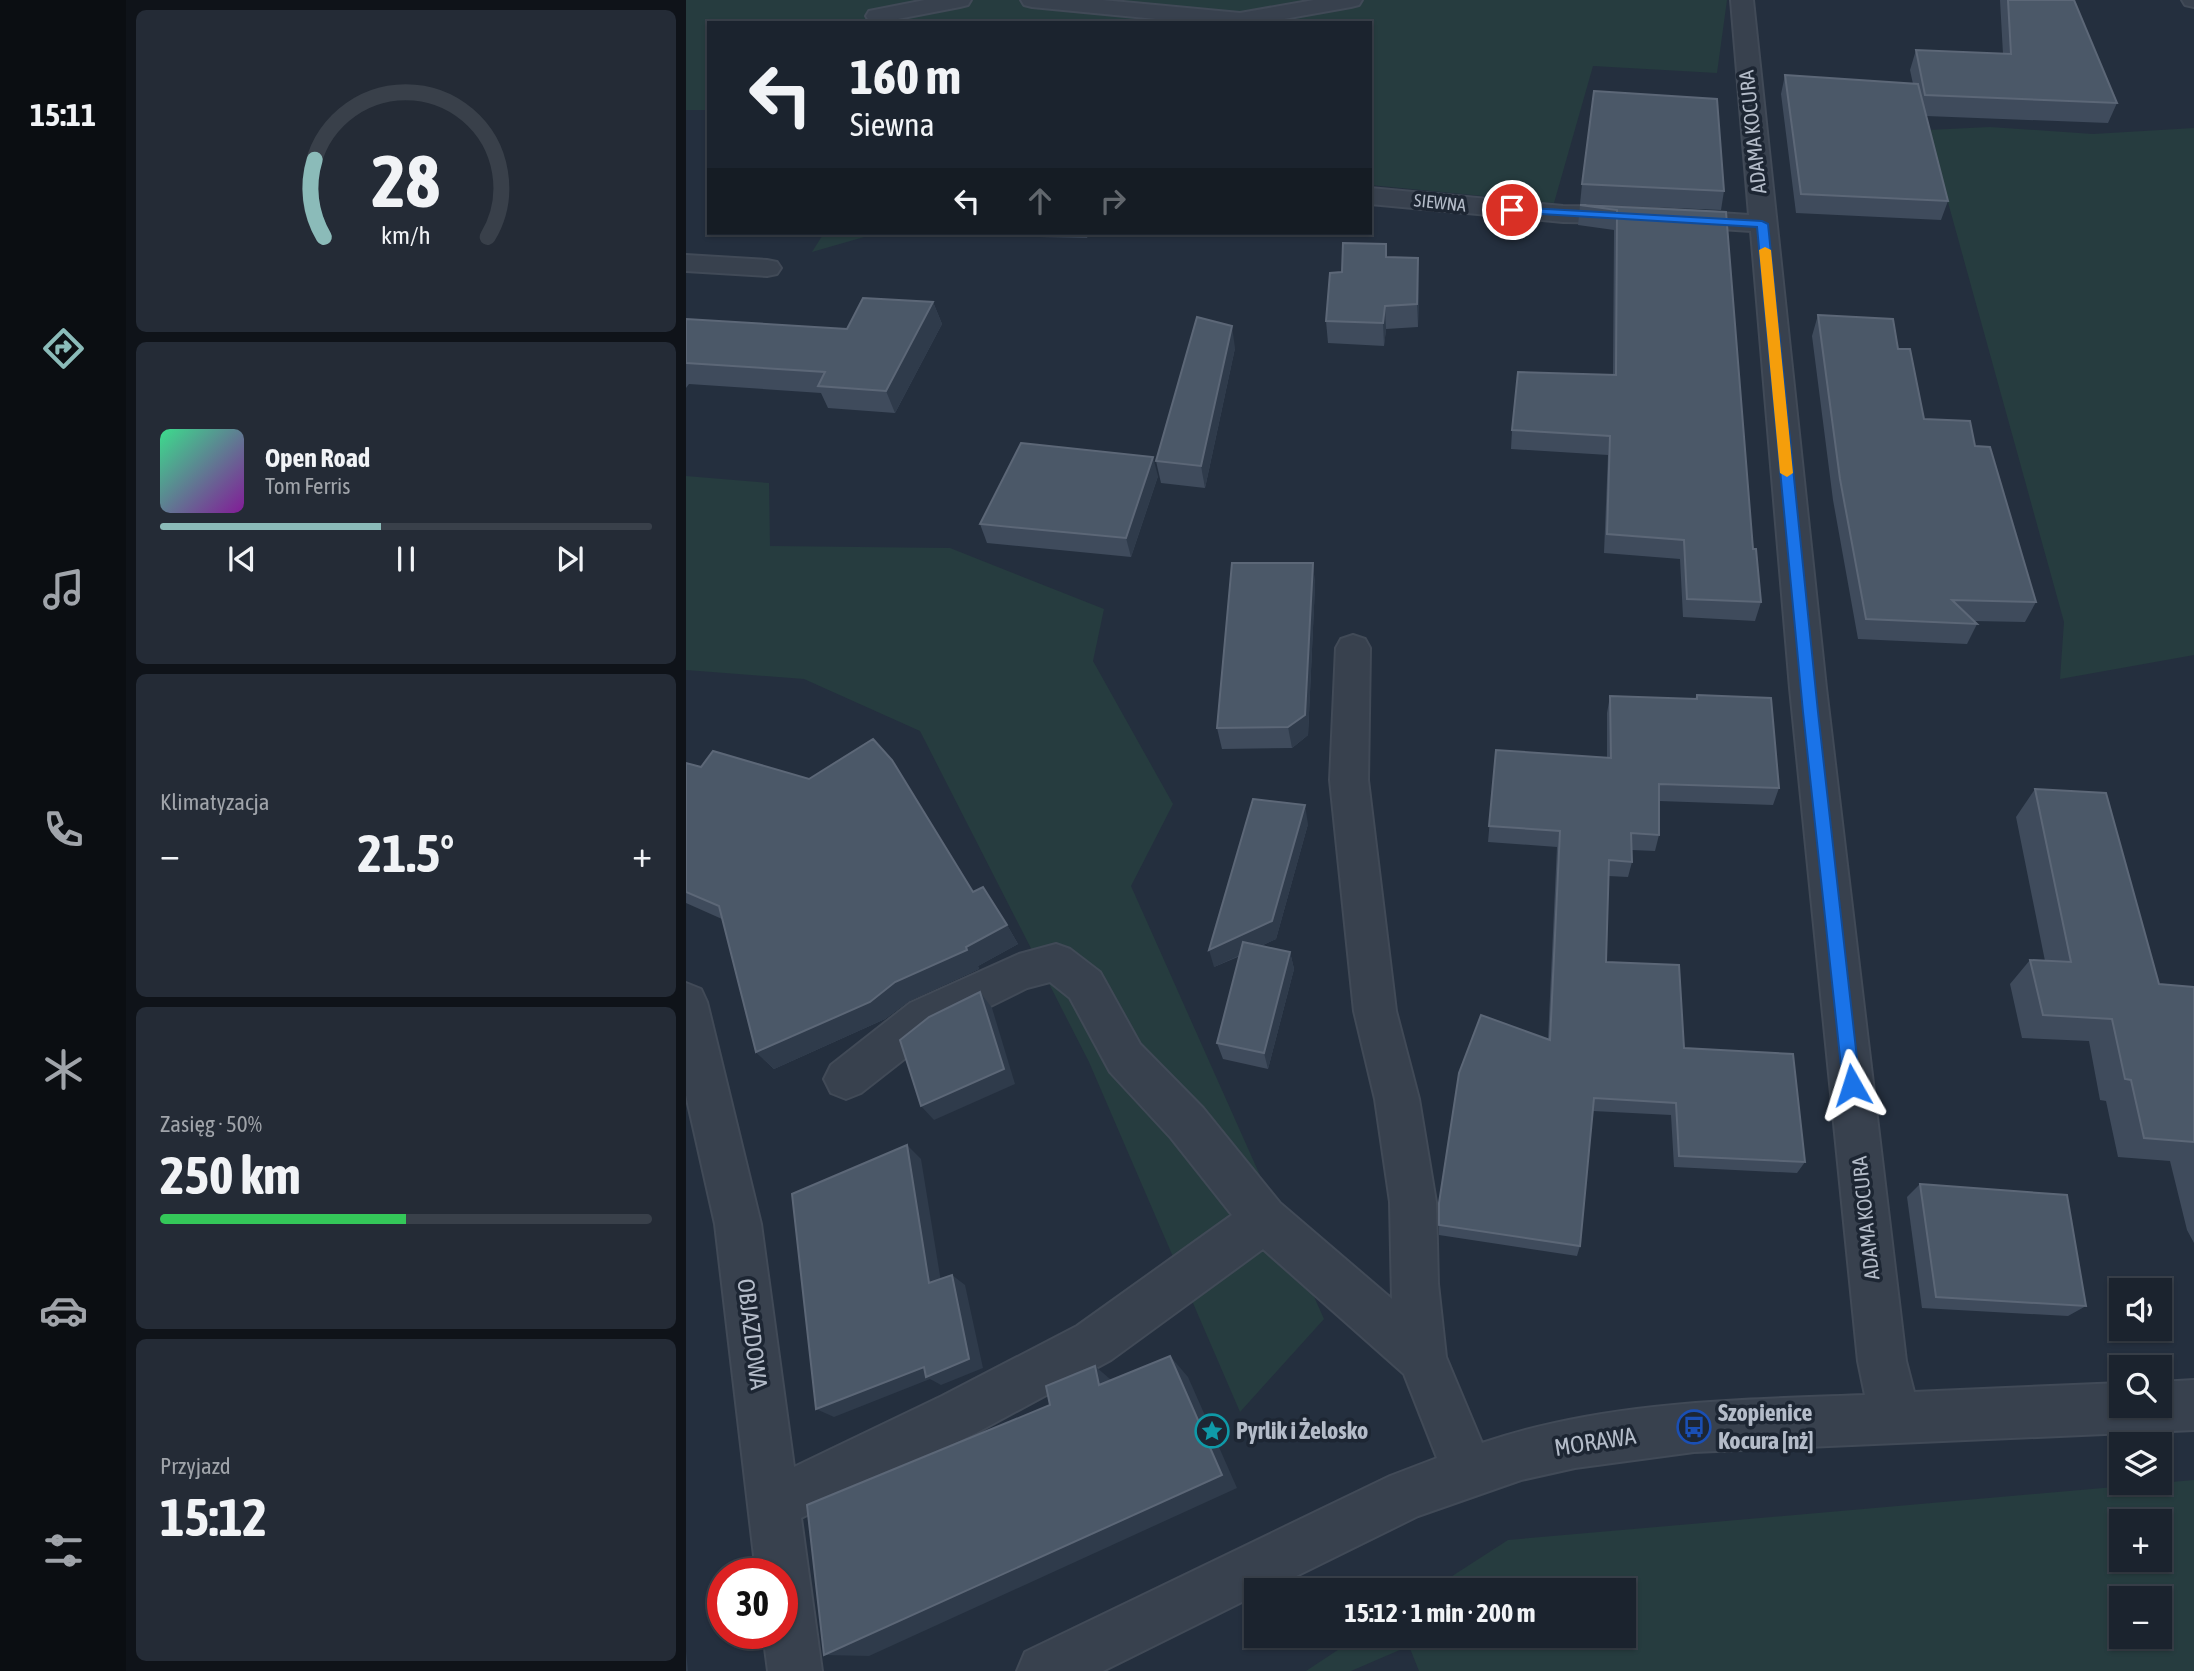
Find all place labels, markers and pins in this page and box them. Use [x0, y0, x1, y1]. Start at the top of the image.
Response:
pin [1482, 180, 1542, 240]
place label: Szopienice Kocura [nż] [1718, 1399, 1814, 1454]
bus stop icon: Szopienice Kocura [nż] [1675, 1408, 1713, 1446]
place icon: Pyrlik i Żelosko [1193, 1412, 1231, 1450]
place label: Pyrlik i Żelosko [1236, 1417, 1368, 1444]

